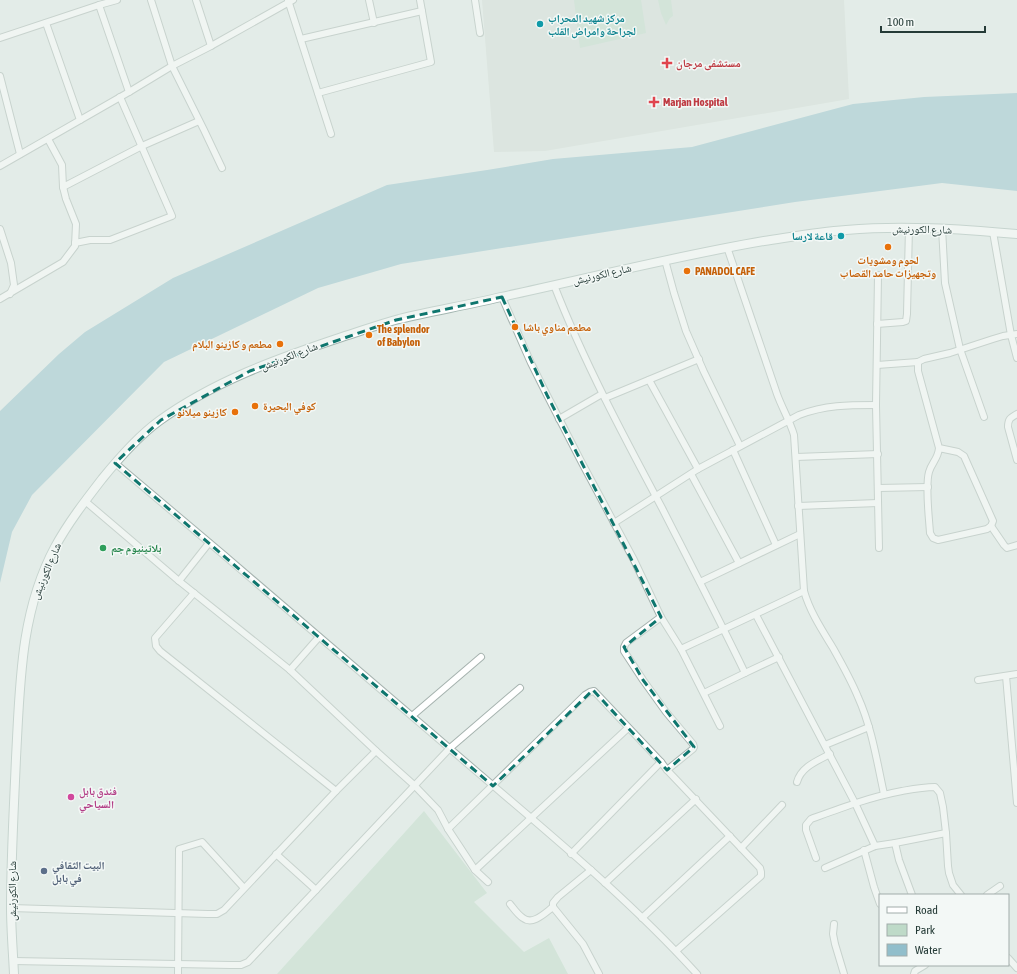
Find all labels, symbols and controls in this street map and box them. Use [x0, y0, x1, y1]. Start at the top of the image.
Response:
scale bar [881, 8, 985, 34]
place label: مركز شهيد المحراب لجراحة وامراض القلب [548, 12, 636, 39]
text: 100 m [887, 15, 914, 29]
marker: مركز شهيد المحراب لجراحة وامراض القلب [535, 19, 545, 29]
marker: مستشفى مرجان [661, 57, 673, 69]
place label: مستشفى مرجان [676, 57, 741, 71]
marker: Marjan Hospital [648, 96, 660, 108]
place label: Marjan Hospital [663, 96, 729, 108]
street label: شارع الكورنيش [892, 222, 952, 237]
place label: قاعة لارسا [792, 230, 833, 243]
marker: قاعة لارسا [836, 231, 846, 241]
marker: لحوم ومشويات وتجهيزات حامد القصاب [883, 242, 893, 252]
place label: لحوم ومشويات وتجهيزات حامد القصاب [840, 254, 936, 280]
street label: شارع الكورنيش [571, 261, 633, 288]
place label: PANADOL CAFE [695, 265, 755, 277]
marker: PANADOL CAFE [682, 266, 692, 276]
place label: مطعم مناوي باشا [523, 321, 591, 336]
marker: مطعم مناوي باشا [510, 322, 520, 332]
place label: The splendor of Babylon [377, 323, 430, 348]
marker: The splendor of Babylon [364, 330, 374, 340]
place label: مطعم و كازينو البلام [192, 338, 272, 352]
marker: مطعم و كازينو البلام [275, 339, 285, 349]
street label: شارع الكورنيش [259, 340, 320, 373]
place label: كوفي البحيرة [263, 400, 316, 415]
marker: كوفي البحيرة [250, 401, 260, 411]
place label: كازينو ميلانو [176, 406, 227, 419]
marker: كازينو ميلانو [230, 407, 240, 417]
street label: شارع الكورنيش [29, 541, 64, 601]
place label: بلاتينيوم جم [111, 542, 162, 556]
marker: بلاتينيوم جم [98, 543, 108, 553]
place label: فندق بابل السياحي [79, 785, 117, 813]
marker: فندق بابل السياحي [66, 792, 76, 802]
place label: البيت الثقافي في بابل [52, 859, 105, 887]
street label: شارع الكورنيش [6, 861, 19, 921]
marker: البيت الثقافي في بابل [39, 866, 49, 876]
legend [879, 894, 1009, 966]
text: Road [915, 903, 938, 917]
text: Park [915, 923, 936, 937]
text: Water [915, 943, 942, 957]

